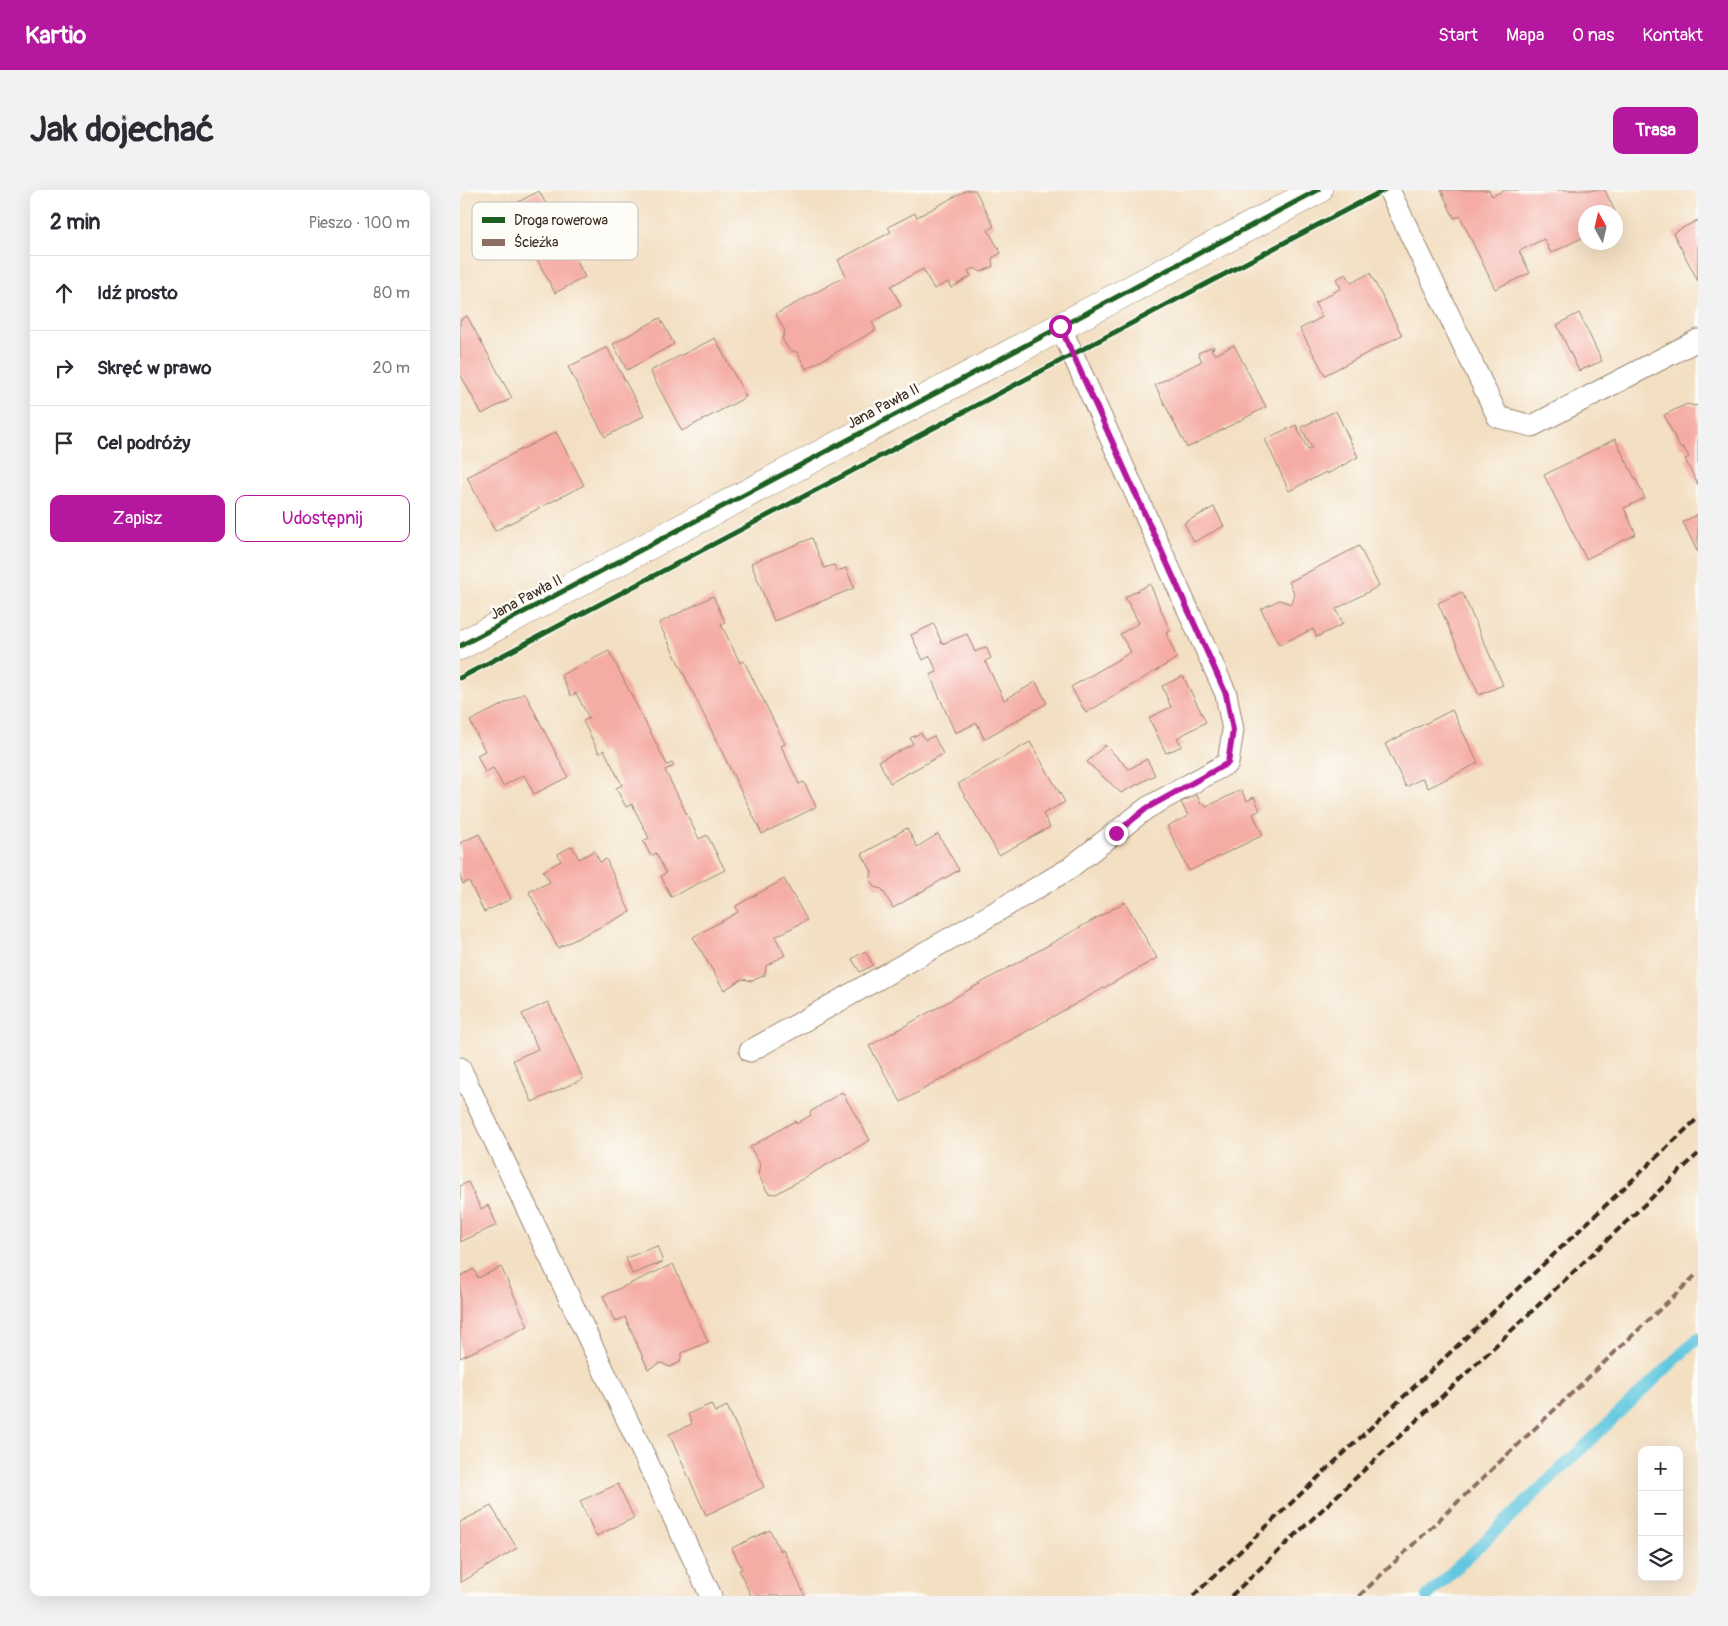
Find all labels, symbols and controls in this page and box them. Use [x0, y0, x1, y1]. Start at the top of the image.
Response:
text: Kartio [25, 21, 86, 50]
text: Start [1438, 24, 1478, 47]
text: Mapa [1506, 24, 1544, 47]
text: O nas [1572, 24, 1614, 47]
text: Kontakt [1642, 24, 1703, 47]
button: Trasa [1613, 107, 1698, 154]
text: Jak dojechać [30, 108, 214, 152]
legend [472, 202, 638, 260]
north arrow [1578, 205, 1623, 250]
text: 2 min [50, 209, 100, 236]
text: Droga rowerowa [514, 212, 608, 229]
text: Pieszo · 100 m [308, 213, 410, 233]
text: Ścieżka [514, 233, 558, 251]
icon: ahead [50, 279, 78, 307]
text: Idź prosto [97, 281, 178, 305]
text: 80 m [373, 283, 410, 303]
route start [1049, 315, 1072, 338]
icon: right [50, 354, 78, 382]
text: Skręć w prawo [97, 356, 211, 380]
text: 20 m [372, 358, 410, 378]
street label: Jana Pawła II [844, 379, 923, 434]
icon: arrive [50, 429, 78, 457]
text: Cel podróży [97, 431, 190, 455]
button: Zapisz [50, 495, 225, 542]
button: Udostępnij [235, 495, 410, 542]
street label: Jana Pawła II [487, 570, 566, 625]
route end [1105, 822, 1128, 845]
map controls [1638, 1446, 1683, 1581]
button: + [1638, 1446, 1683, 1491]
button: − [1638, 1491, 1683, 1536]
button: layers [1638, 1536, 1683, 1581]

